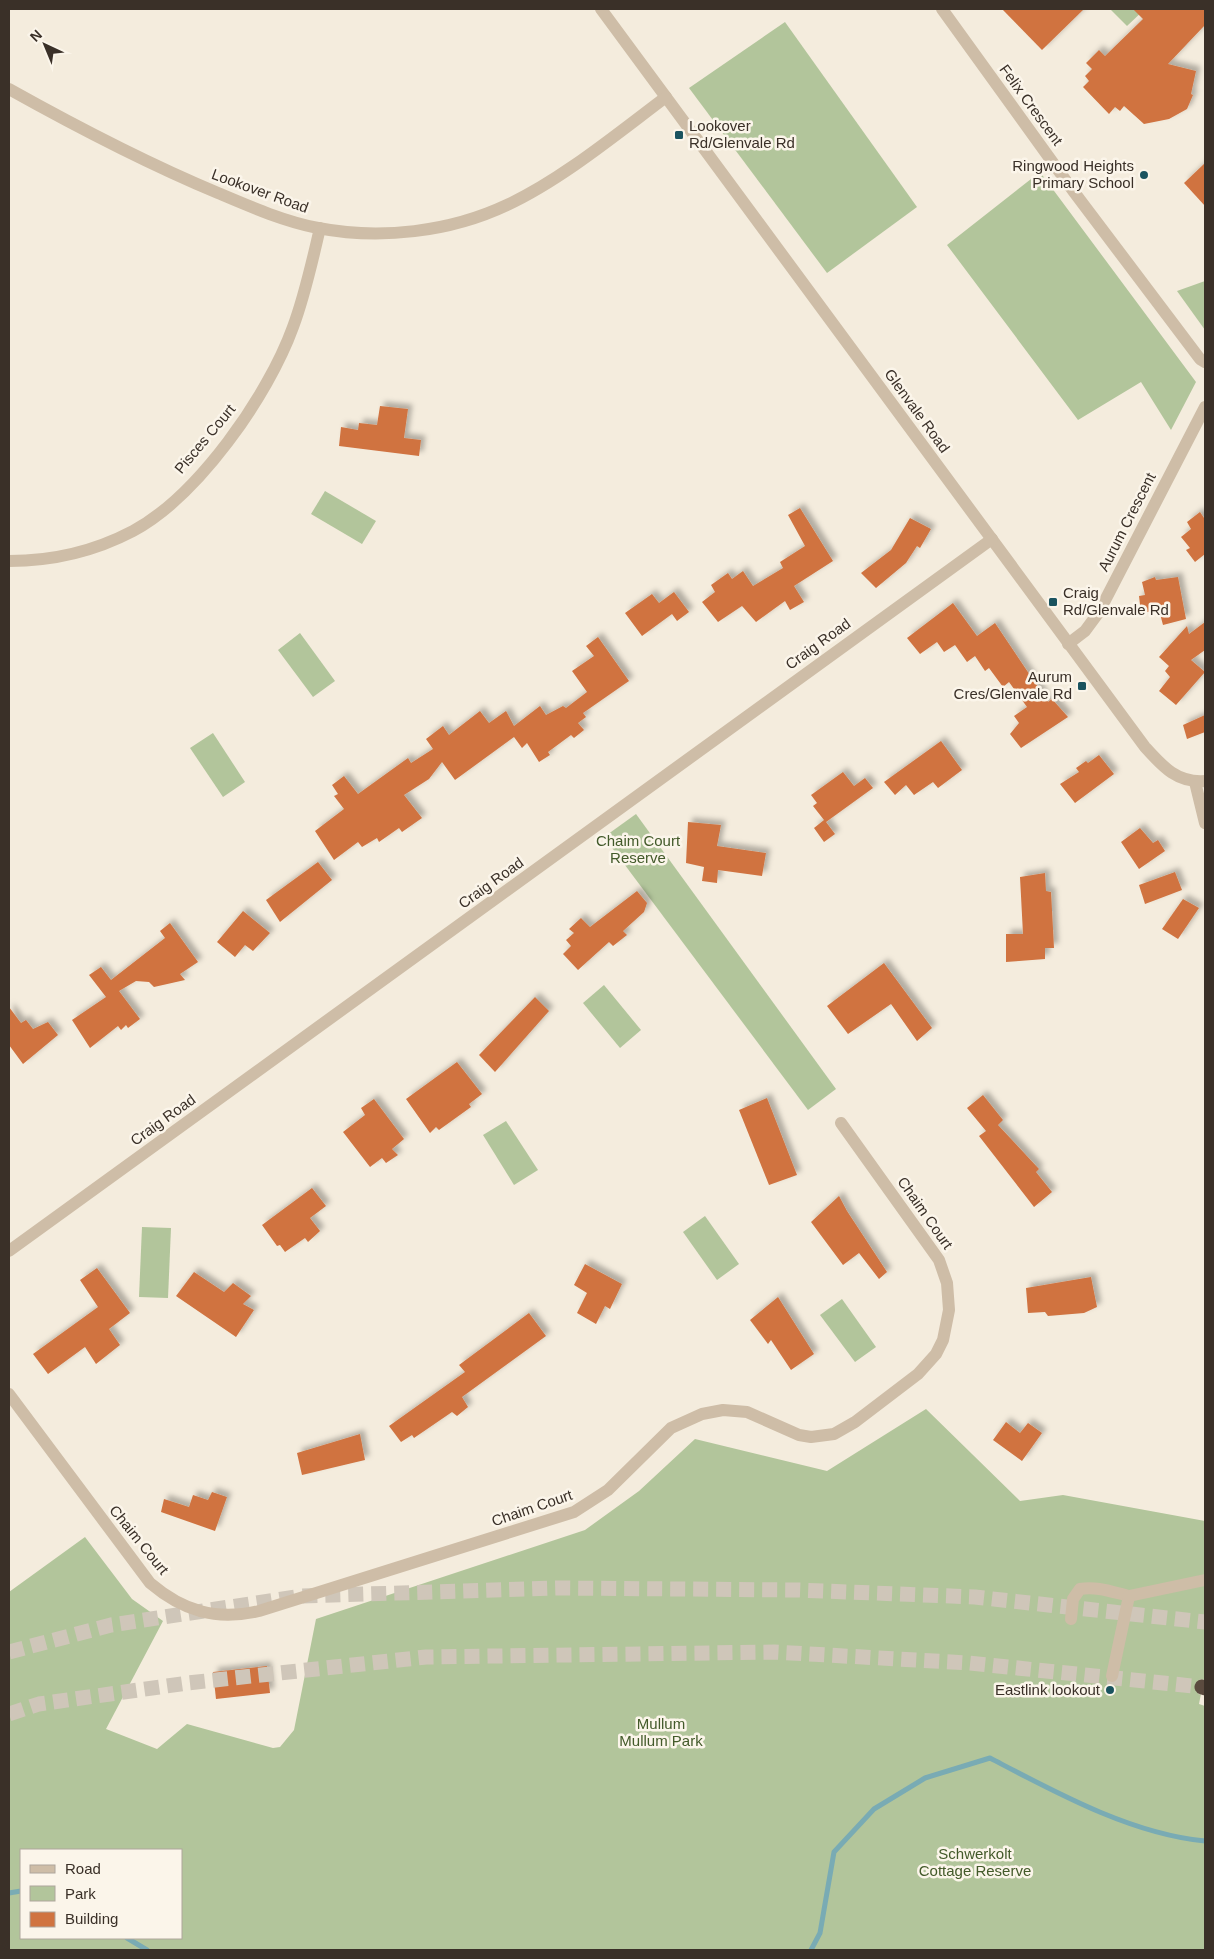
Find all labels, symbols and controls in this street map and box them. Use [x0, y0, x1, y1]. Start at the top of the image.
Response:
north arrow [20, 20, 70, 70]
text: N [27, 26, 45, 45]
street label: Felix Crescent [996, 61, 1067, 149]
place label: Lookover Rd/Glenvale Rd [689, 117, 795, 151]
marker: Lookover Rd/Glenvale Rd [673, 129, 685, 141]
place label: Ringwood Heights Primary School [1012, 157, 1134, 191]
street label: Lookover Road [209, 165, 311, 216]
marker: Ringwood Heights Primary School [1138, 169, 1150, 181]
street label: Glenvale Road [881, 366, 953, 456]
street label: Pisces Court [171, 400, 239, 477]
street label: Aurum Crescent [1094, 469, 1159, 574]
place label: Craig Rd/Glenvale Rd [1063, 584, 1169, 618]
marker: Craig Rd/Glenvale Rd [1047, 596, 1059, 608]
street label: Craig Road [782, 614, 853, 673]
place label: Aurum Cres/Glenvale Rd [954, 668, 1072, 702]
marker: Aurum Cres/Glenvale Rd [1076, 680, 1088, 692]
park label: Chaim Court Reserve [596, 832, 681, 866]
street label: Craig Road [455, 853, 526, 912]
street label: Craig Road [127, 1090, 198, 1149]
street label: Chaim Court [894, 1173, 957, 1253]
street label: Chaim Court [489, 1486, 575, 1529]
street label: Chaim Court [106, 1502, 173, 1578]
place label: Eastlink lookout [995, 1681, 1101, 1698]
marker: Eastlink lookout [1104, 1684, 1116, 1696]
park label: Mullum Mullum Park [619, 1715, 703, 1749]
park label: Schwerkolt Cottage Reserve [919, 1845, 1031, 1879]
legend [20, 1849, 182, 1939]
text: Road [65, 1860, 101, 1877]
text: Park [65, 1885, 96, 1902]
text: Building [65, 1910, 118, 1927]

